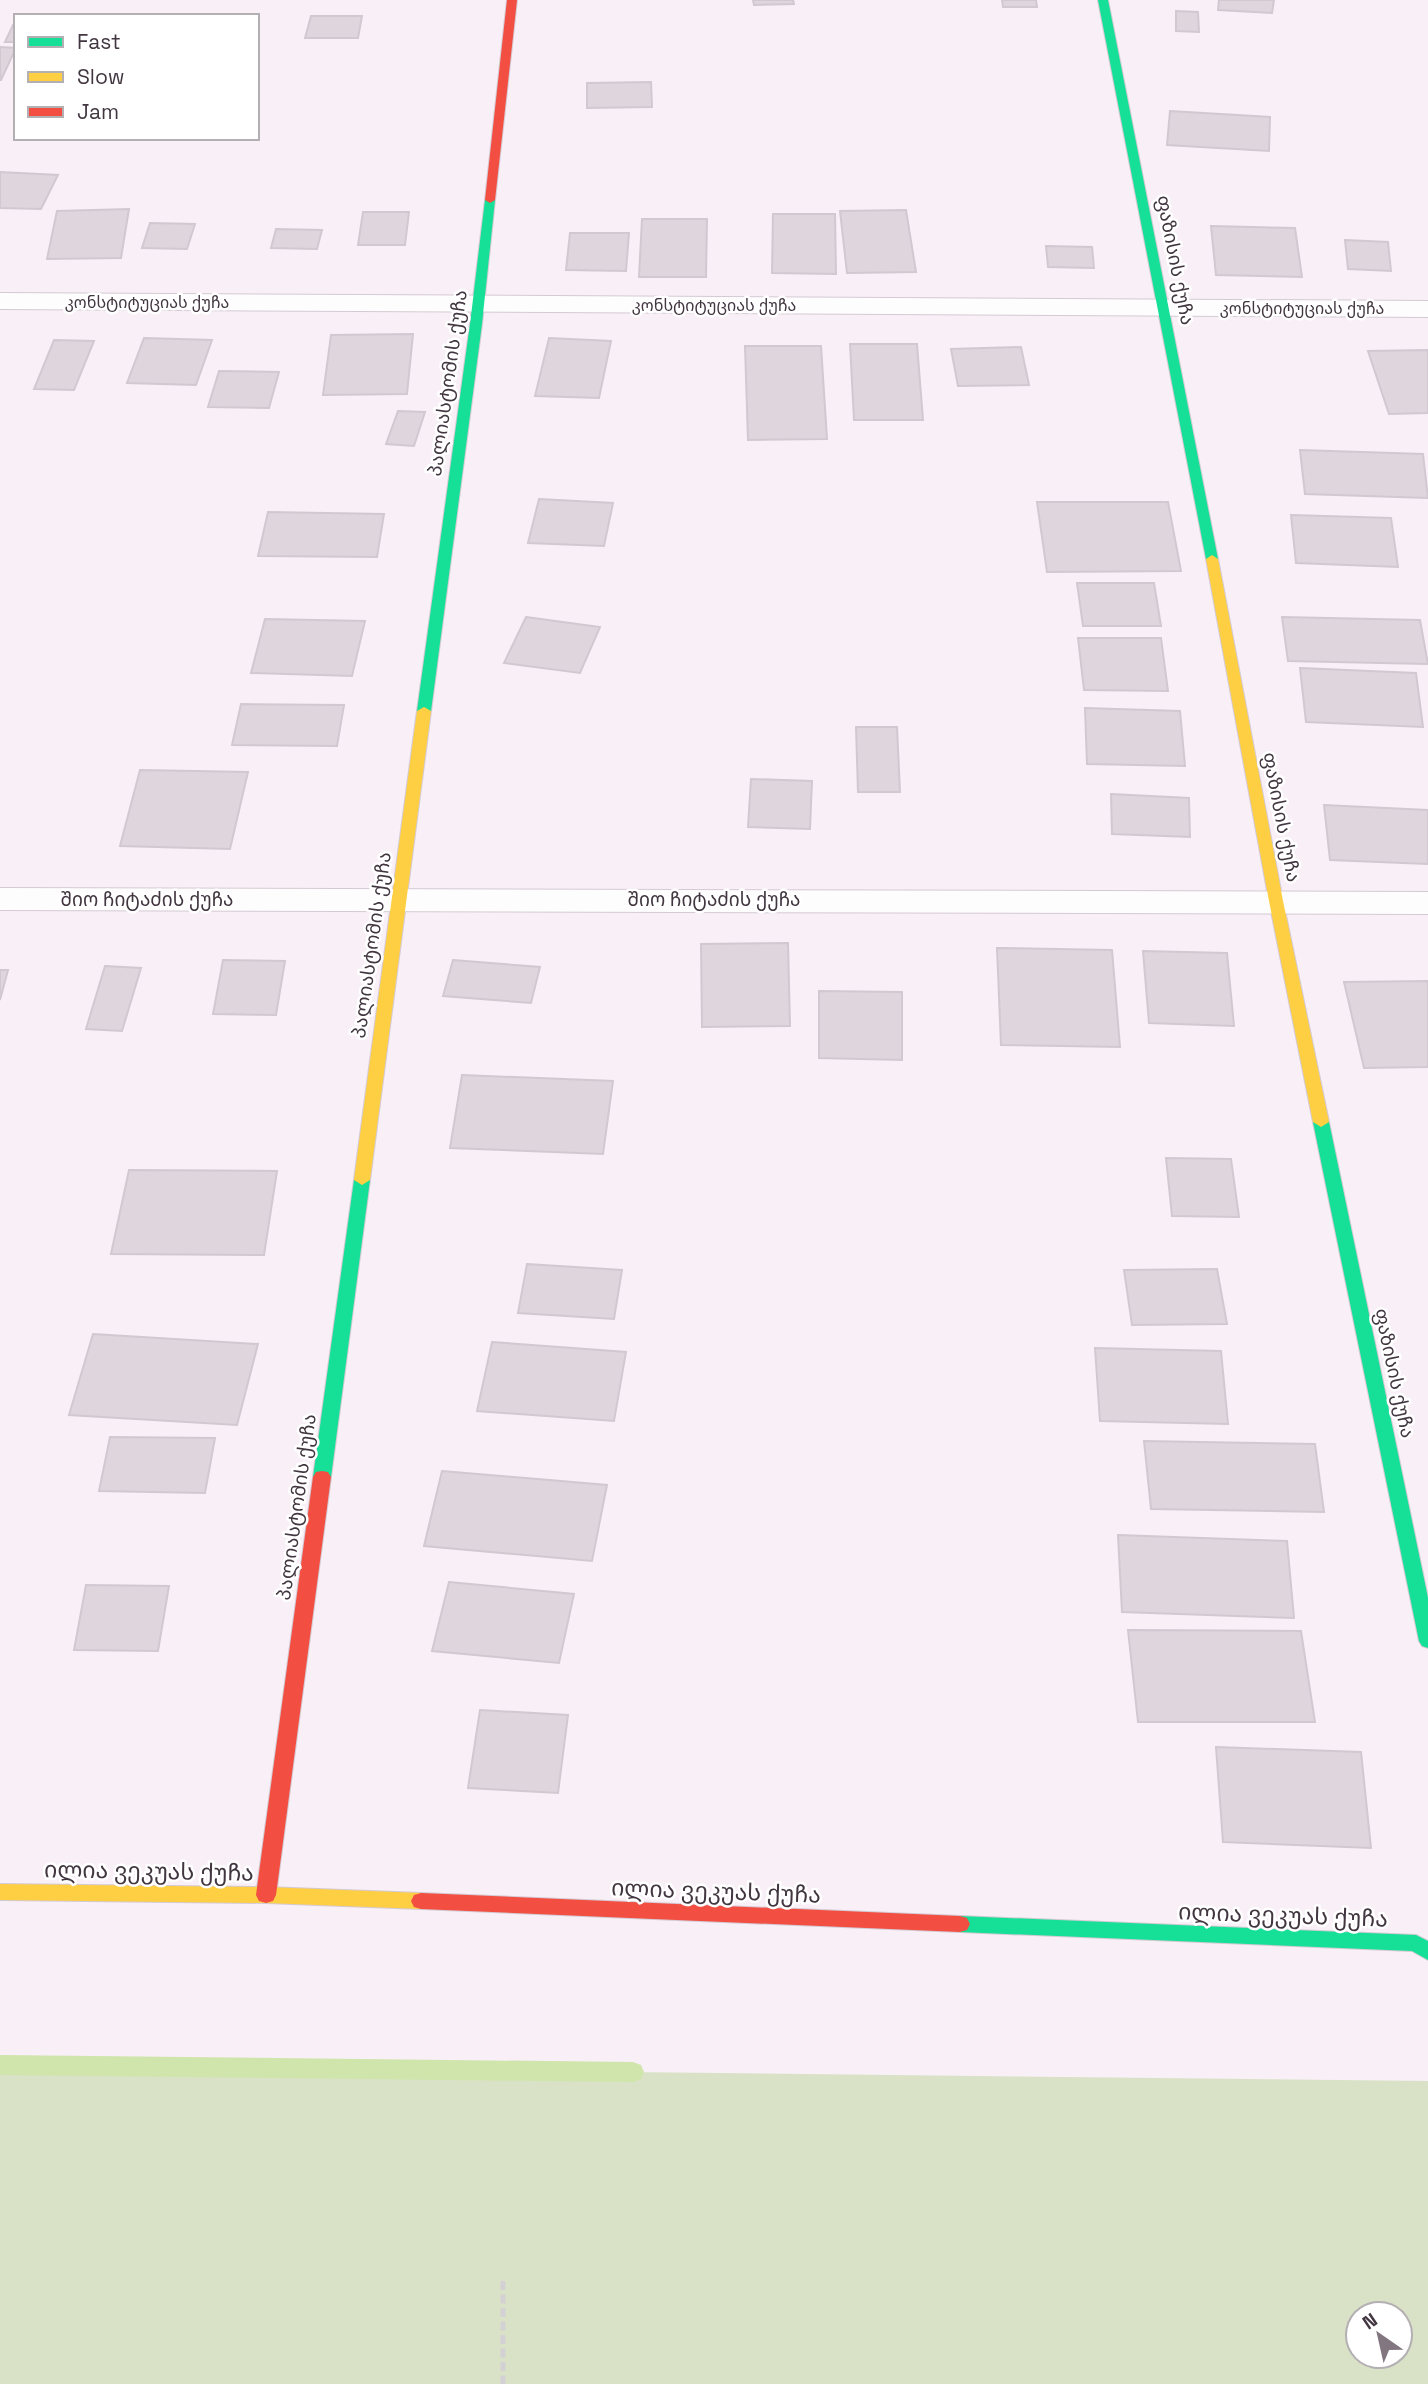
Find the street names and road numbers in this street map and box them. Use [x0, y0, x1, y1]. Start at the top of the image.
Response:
street label: ფაზისის ქუჩა [1151, 193, 1200, 327]
street label: პალიასტომის ქუჩა [422, 288, 473, 478]
street label: კონსტიტუციას ქუჩა [65, 292, 229, 313]
street label: კონსტიტუციას ქუჩა [632, 295, 796, 316]
street label: კონსტიტუციას ქუჩა [1220, 298, 1384, 319]
street label: ფაზისის ქუჩა [1257, 750, 1306, 884]
street label: პალიასტომის ქუჩა [346, 850, 397, 1040]
street label: შიო ჩიტაძის ქუჩა [61, 887, 233, 912]
street label: შიო ჩიტაძის ქუჩა [628, 887, 800, 912]
street label: ფაზისის ქუჩა [1369, 1306, 1420, 1440]
street label: პალიასტომის ქუჩა [271, 1412, 322, 1602]
street label: ილია ვეკუას ქუჩა [44, 1854, 254, 1888]
street label: ილია ვეკუას ქუჩა [611, 1872, 821, 1910]
street label: ილია ვეკუას ქუჩა [1178, 1896, 1388, 1934]

